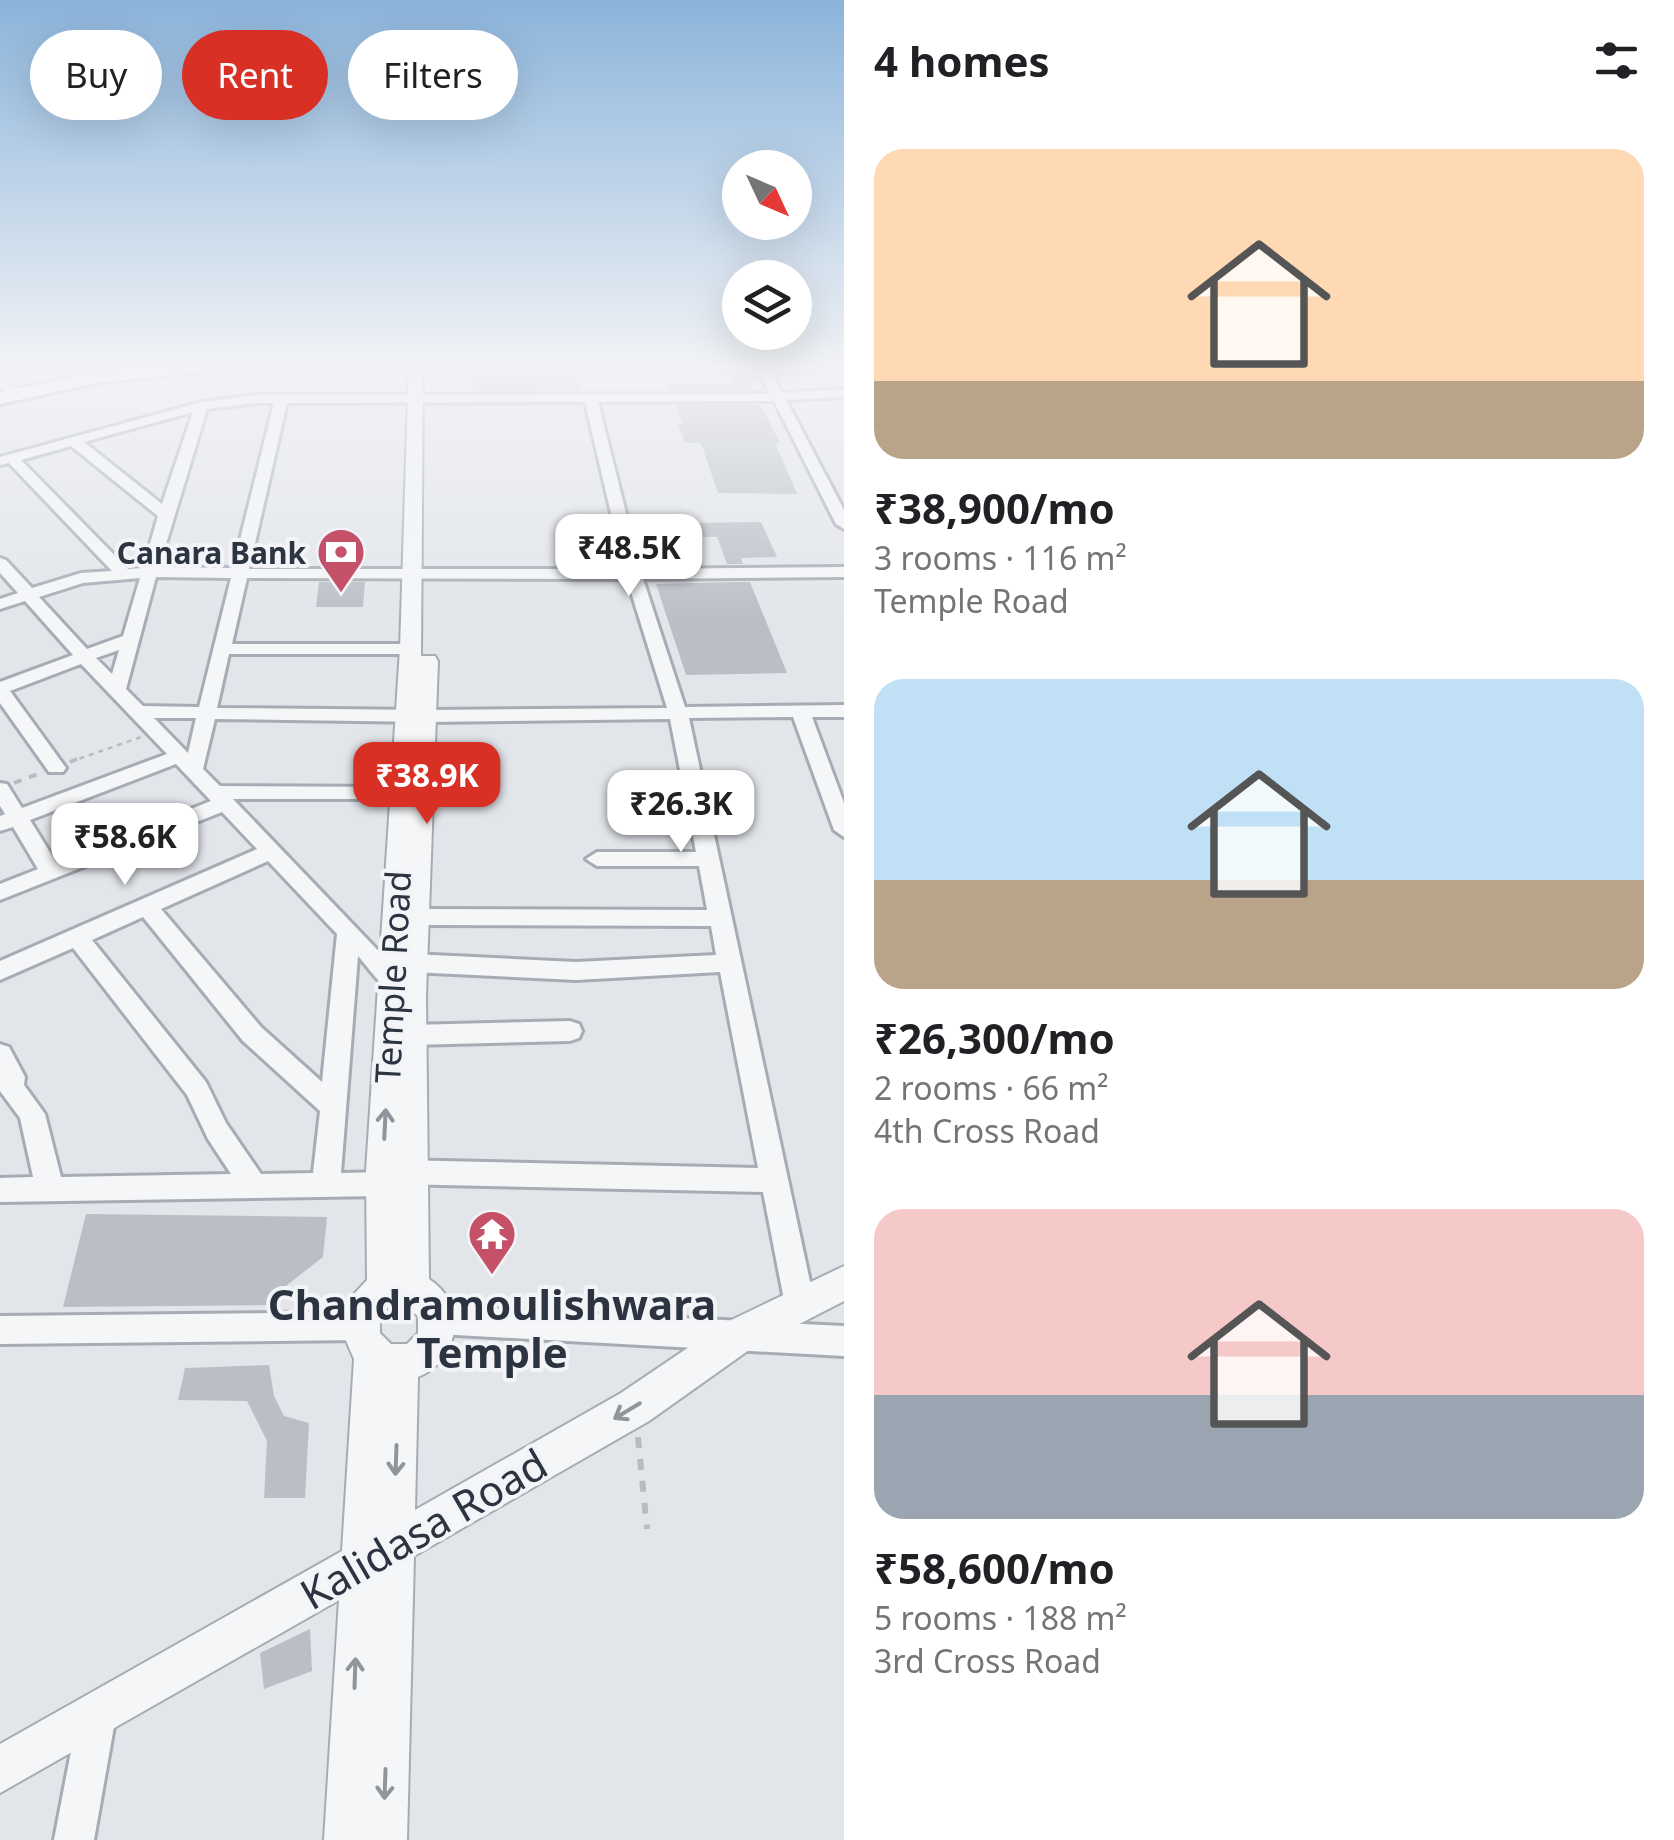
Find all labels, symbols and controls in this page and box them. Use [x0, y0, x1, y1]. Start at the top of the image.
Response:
chip: Buy [30, 30, 162, 120]
chip: Rent [182, 30, 328, 120]
chip: Filters [348, 30, 518, 120]
text: 4 homes [874, 32, 1050, 89]
icon: filters [1589, 33, 1644, 88]
north arrow [722, 150, 812, 240]
map controls [722, 150, 812, 350]
icon: home [1169, 214, 1349, 394]
button: layers [722, 260, 812, 350]
text: ₹38,900/mo [874, 479, 1115, 536]
pin: ₹48.5K [548, 514, 710, 599]
text: ₹48.5K [577, 525, 681, 568]
bank icon: Canara Bank [315, 526, 367, 594]
place label: Canara Bank [117, 532, 306, 573]
text: 3 rooms · 116 m² [874, 536, 1127, 579]
text: Temple Road [874, 579, 1069, 622]
pin: ₹38.9K [346, 742, 508, 827]
icon: home [1169, 744, 1349, 924]
text: ₹38.9K [375, 753, 479, 796]
pin: ₹26.3K [600, 770, 762, 855]
text: ₹26.3K [629, 781, 733, 824]
pin: ₹58.6K [44, 803, 206, 888]
text: ₹58.6K [73, 814, 177, 857]
street label: Temple Road [363, 869, 421, 1085]
text: ₹26,300/mo [874, 1009, 1115, 1066]
text: 2 rooms · 66 m² [874, 1066, 1108, 1109]
one-way arrow [376, 1108, 395, 1140]
text: 4th Cross Road [874, 1109, 1100, 1152]
temple icon: Chandramoulishwara Temple [466, 1208, 518, 1276]
icon: home [1169, 1274, 1349, 1454]
place label: Chandramoulishwara Temple [268, 1275, 716, 1380]
one-way arrow [613, 1401, 642, 1421]
street label: Kalidasa Road [289, 1434, 557, 1622]
one-way arrow [387, 1443, 406, 1475]
text: ₹58,600/mo [874, 1539, 1115, 1596]
text: 5 rooms · 188 m² [874, 1596, 1127, 1639]
text: 3rd Cross Road [874, 1639, 1101, 1682]
one-way arrow [346, 1657, 365, 1689]
one-way arrow [376, 1768, 395, 1800]

